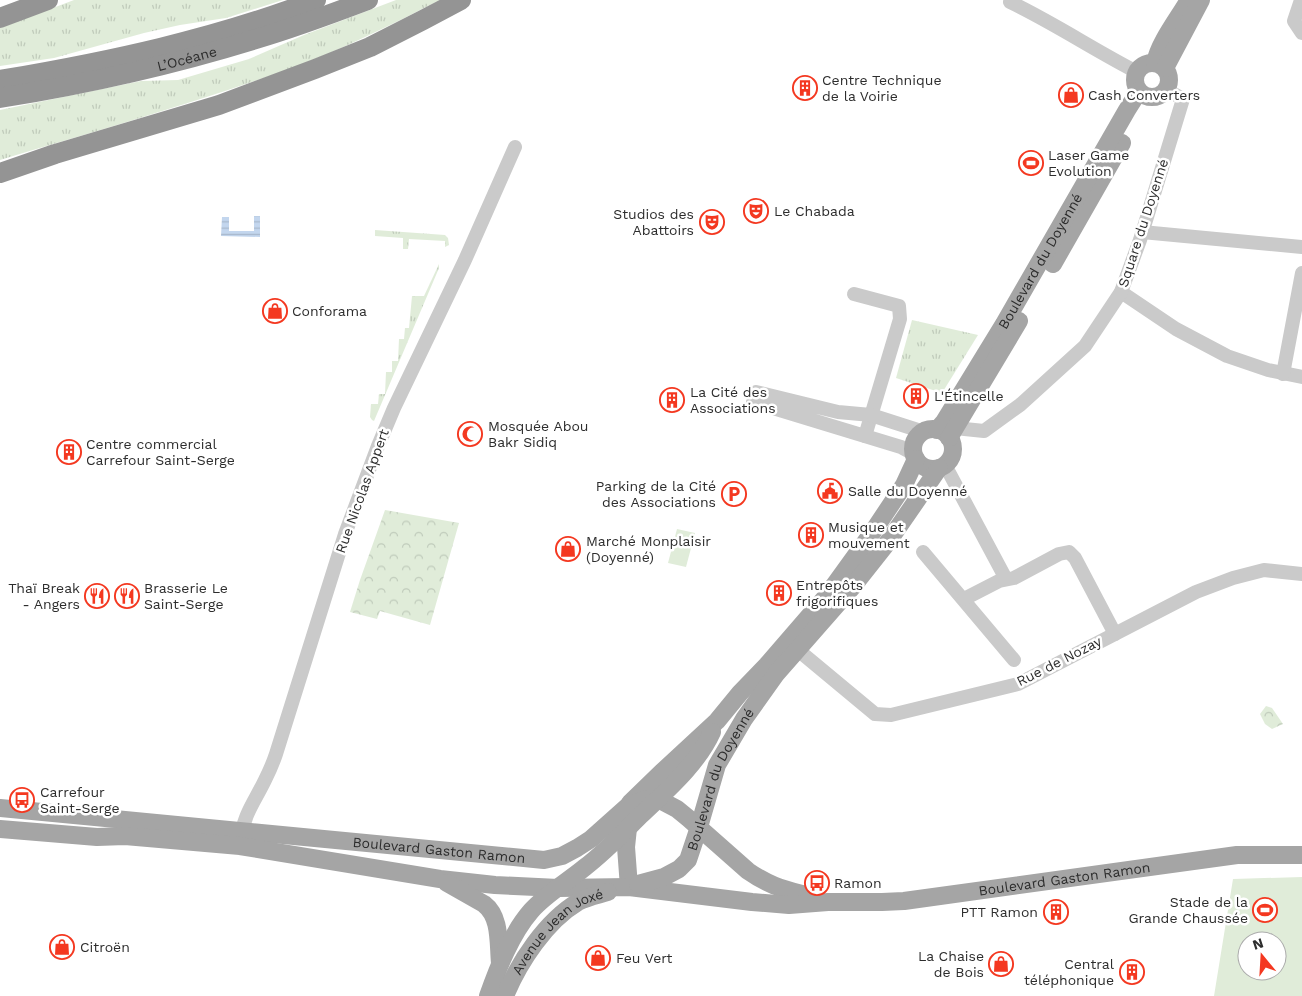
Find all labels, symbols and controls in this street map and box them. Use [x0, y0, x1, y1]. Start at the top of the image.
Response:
street label: L’Océane [155, 43, 218, 74]
place label: Centre Technique de la Voirie [822, 72, 941, 104]
building icon: Centre Technique de la Voirie [792, 75, 818, 101]
shop icon: Cash Converters [1058, 82, 1084, 108]
place label: Cash Converters [1088, 87, 1200, 103]
place label: Laser Game Evolution [1048, 147, 1129, 179]
sports icon: Laser Game Evolution [1018, 150, 1044, 176]
street label: Square du Doyenné [1115, 157, 1171, 289]
street label: Boulevard du Doyenné [995, 191, 1085, 332]
theatre icon: Le Chabada [743, 198, 769, 224]
place label: Le Chabada [774, 203, 855, 219]
place label: Studios des Abattoirs [613, 206, 694, 238]
theatre icon: Studios des Abattoirs [699, 209, 725, 235]
shop icon: Conforama [262, 298, 288, 324]
place label: Conforama [292, 303, 367, 319]
building icon: L'Étincelle [903, 383, 929, 409]
place label: La Cité des Associations [690, 384, 776, 416]
building icon: La Cité des Associations [659, 387, 685, 413]
place label: L'Étincelle [934, 388, 1003, 404]
place label: Mosquée Abou Bakr Sidiq [488, 418, 588, 450]
mosque icon: Mosquée Abou Bakr Sidiq [457, 421, 483, 447]
street label: Rue Nicolas Appert [332, 427, 392, 555]
place label: Centre commercial Carrefour Saint-Serge [86, 436, 235, 468]
building icon: Centre commercial Carrefour Saint-Serge [56, 439, 82, 465]
place label: Parking de la Cité des Associations [596, 478, 716, 510]
public building icon: Salle du Doyenné [817, 478, 843, 504]
parking icon: Parking de la Cité des Associations [721, 481, 747, 507]
place label: Salle du Doyenné [848, 483, 967, 499]
place label: Musique et mouvement [828, 519, 910, 551]
building icon: Musique et mouvement [798, 522, 824, 548]
place label: Marché Monplaisir (Doyenné) [586, 533, 711, 565]
shop icon: Marché Monplaisir (Doyenné) [555, 536, 581, 562]
place label: Entrepôts frigorifiques [796, 577, 878, 609]
place label: Thaï Break - Angers [8, 580, 80, 612]
place label: Brasserie Le Saint-Serge [144, 580, 228, 612]
building icon: Entrepôts frigorifiques [766, 580, 792, 606]
restaurant icon: Thaï Break - Angers [84, 583, 110, 609]
restaurant icon: Brasserie Le Saint-Serge [114, 583, 140, 609]
street label: Rue de Nozay [1014, 632, 1105, 689]
street label: Boulevard du Doyenné [684, 705, 757, 853]
place label: Carrefour Saint-Serge [40, 784, 120, 816]
bus stop icon: Carrefour Saint-Serge [9, 787, 35, 813]
street label: Boulevard Gaston Ramon [352, 834, 526, 866]
street label: Boulevard Gaston Ramon [977, 859, 1151, 899]
bus stop icon: Ramon [804, 870, 830, 896]
place label: Ramon [834, 875, 882, 891]
street label: Avenue Jean Joxé [509, 886, 605, 977]
place label: Stade de la Grande Chaussée [1128, 894, 1248, 926]
sports icon: Stade de la Grande Chaussée [1252, 897, 1278, 923]
building icon: PTT Ramon [1043, 899, 1069, 925]
place label: PTT Ramon [961, 904, 1038, 920]
north arrow [1237, 931, 1287, 981]
shop icon: Citroën [49, 934, 75, 960]
text: N [1251, 934, 1265, 953]
place label: Citroën [80, 939, 130, 955]
shop icon: Feu Vert [585, 945, 611, 971]
place label: La Chaise de Bois [918, 948, 984, 980]
place label: Feu Vert [616, 950, 673, 966]
shop icon: La Chaise de Bois [988, 951, 1014, 977]
place label: Central téléphonique [1024, 956, 1115, 988]
building icon: Central téléphonique [1119, 959, 1145, 985]

